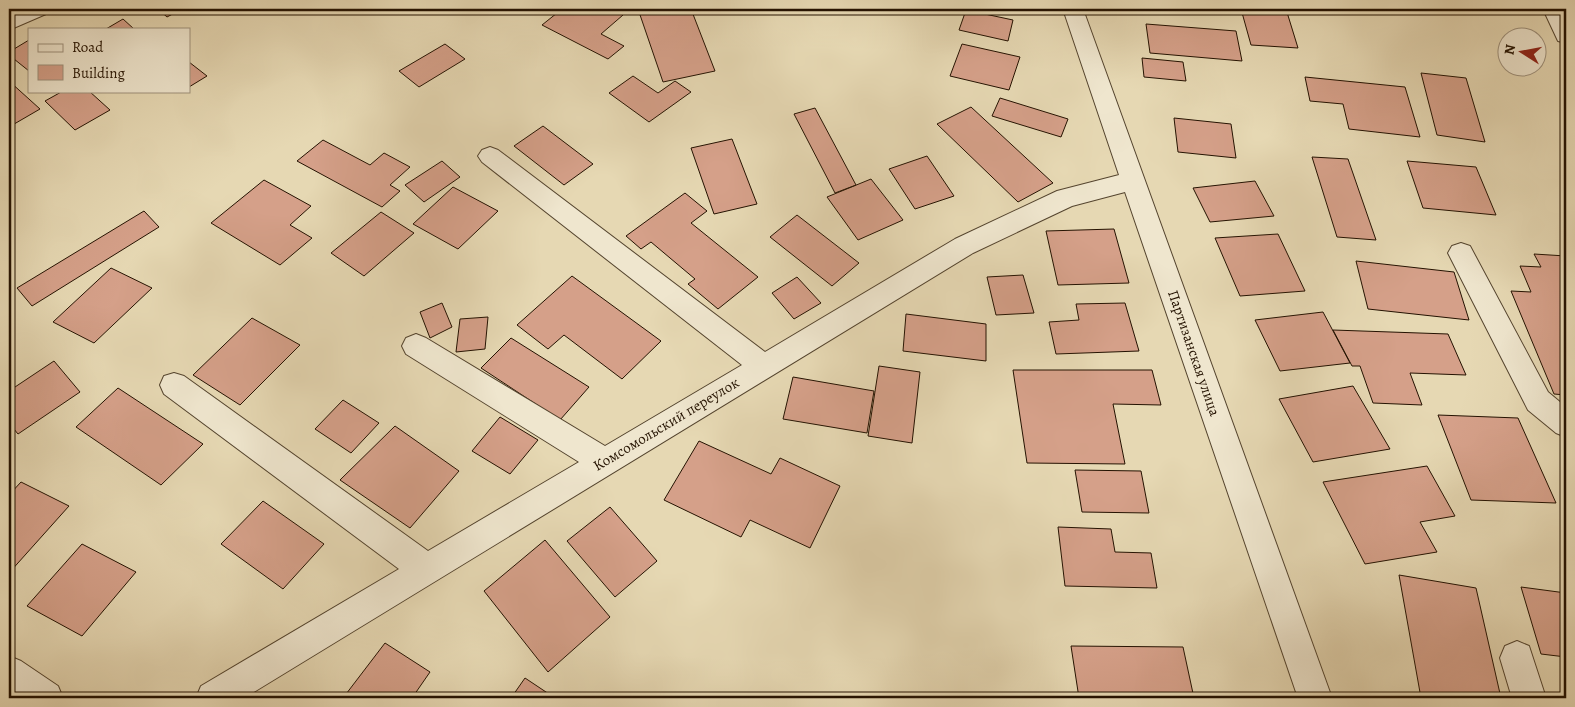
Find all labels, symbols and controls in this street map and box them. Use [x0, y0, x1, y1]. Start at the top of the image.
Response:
legend [28, 28, 190, 92]
north arrow [1498, 28, 1548, 78]
text: Road [72, 37, 104, 57]
text: N [1499, 43, 1520, 56]
text: Building [72, 63, 125, 83]
street label: Партизанская улица [1163, 287, 1225, 419]
street label: Комсомольский переулок [589, 372, 743, 476]

